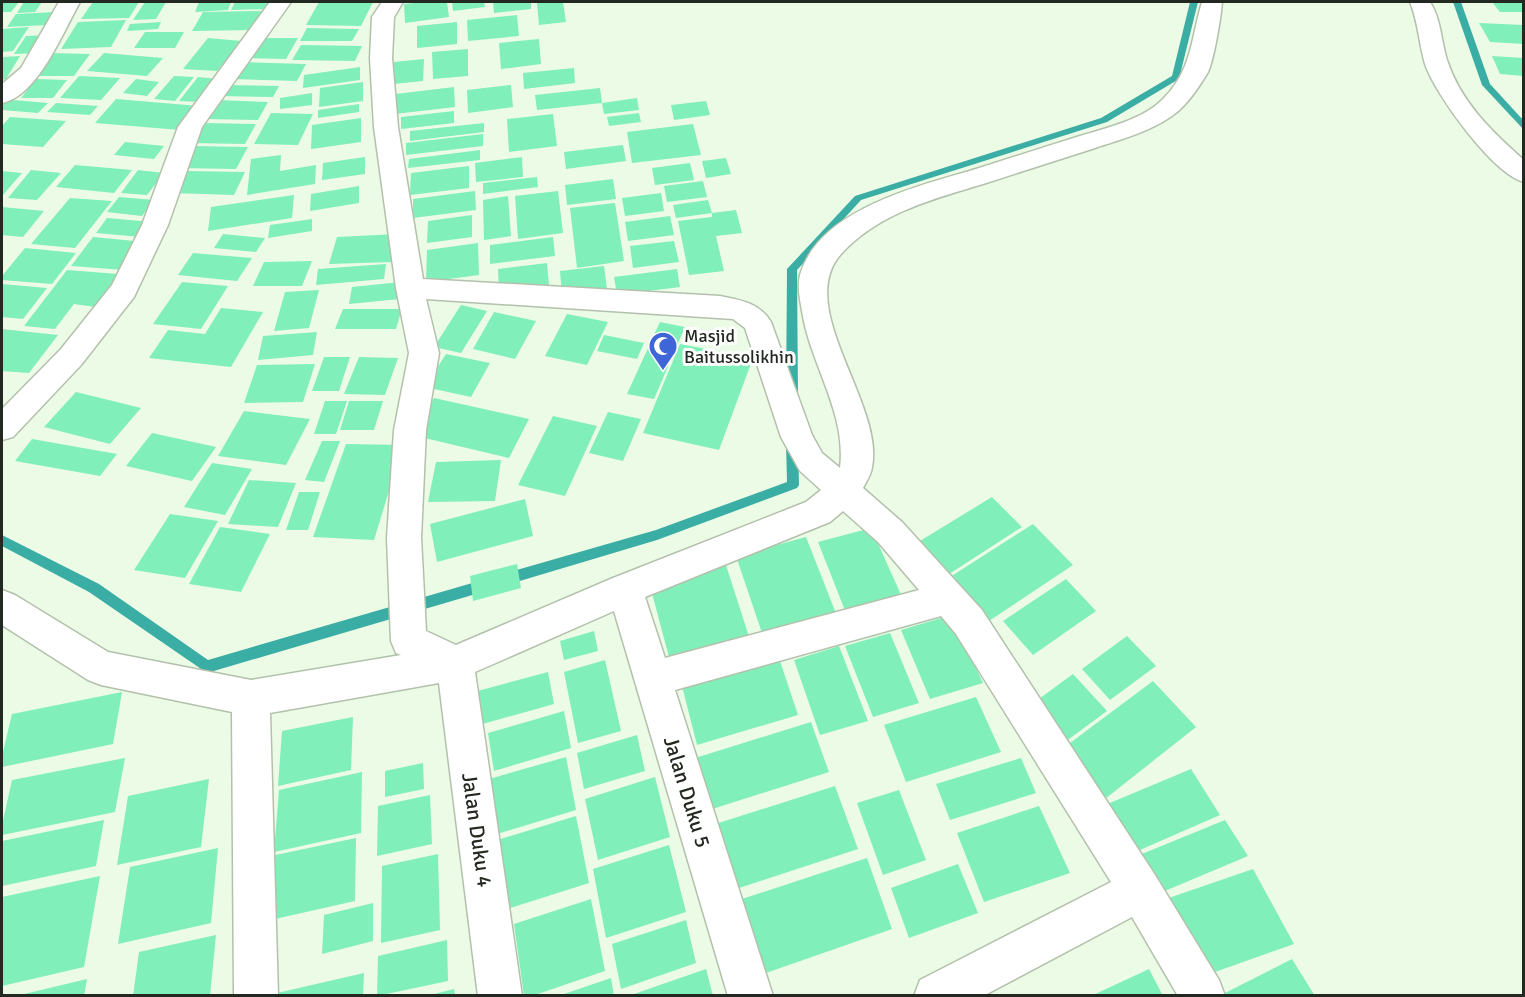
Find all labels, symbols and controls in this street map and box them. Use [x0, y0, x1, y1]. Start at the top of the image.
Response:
place label: Masjid Baitussolikhin [684, 325, 794, 368]
mosque icon: Masjid Baitussolikhin [647, 330, 679, 372]
street label: Jalan Duku 5 [658, 733, 716, 851]
street label: Jalan Duku 4 [456, 771, 498, 889]

